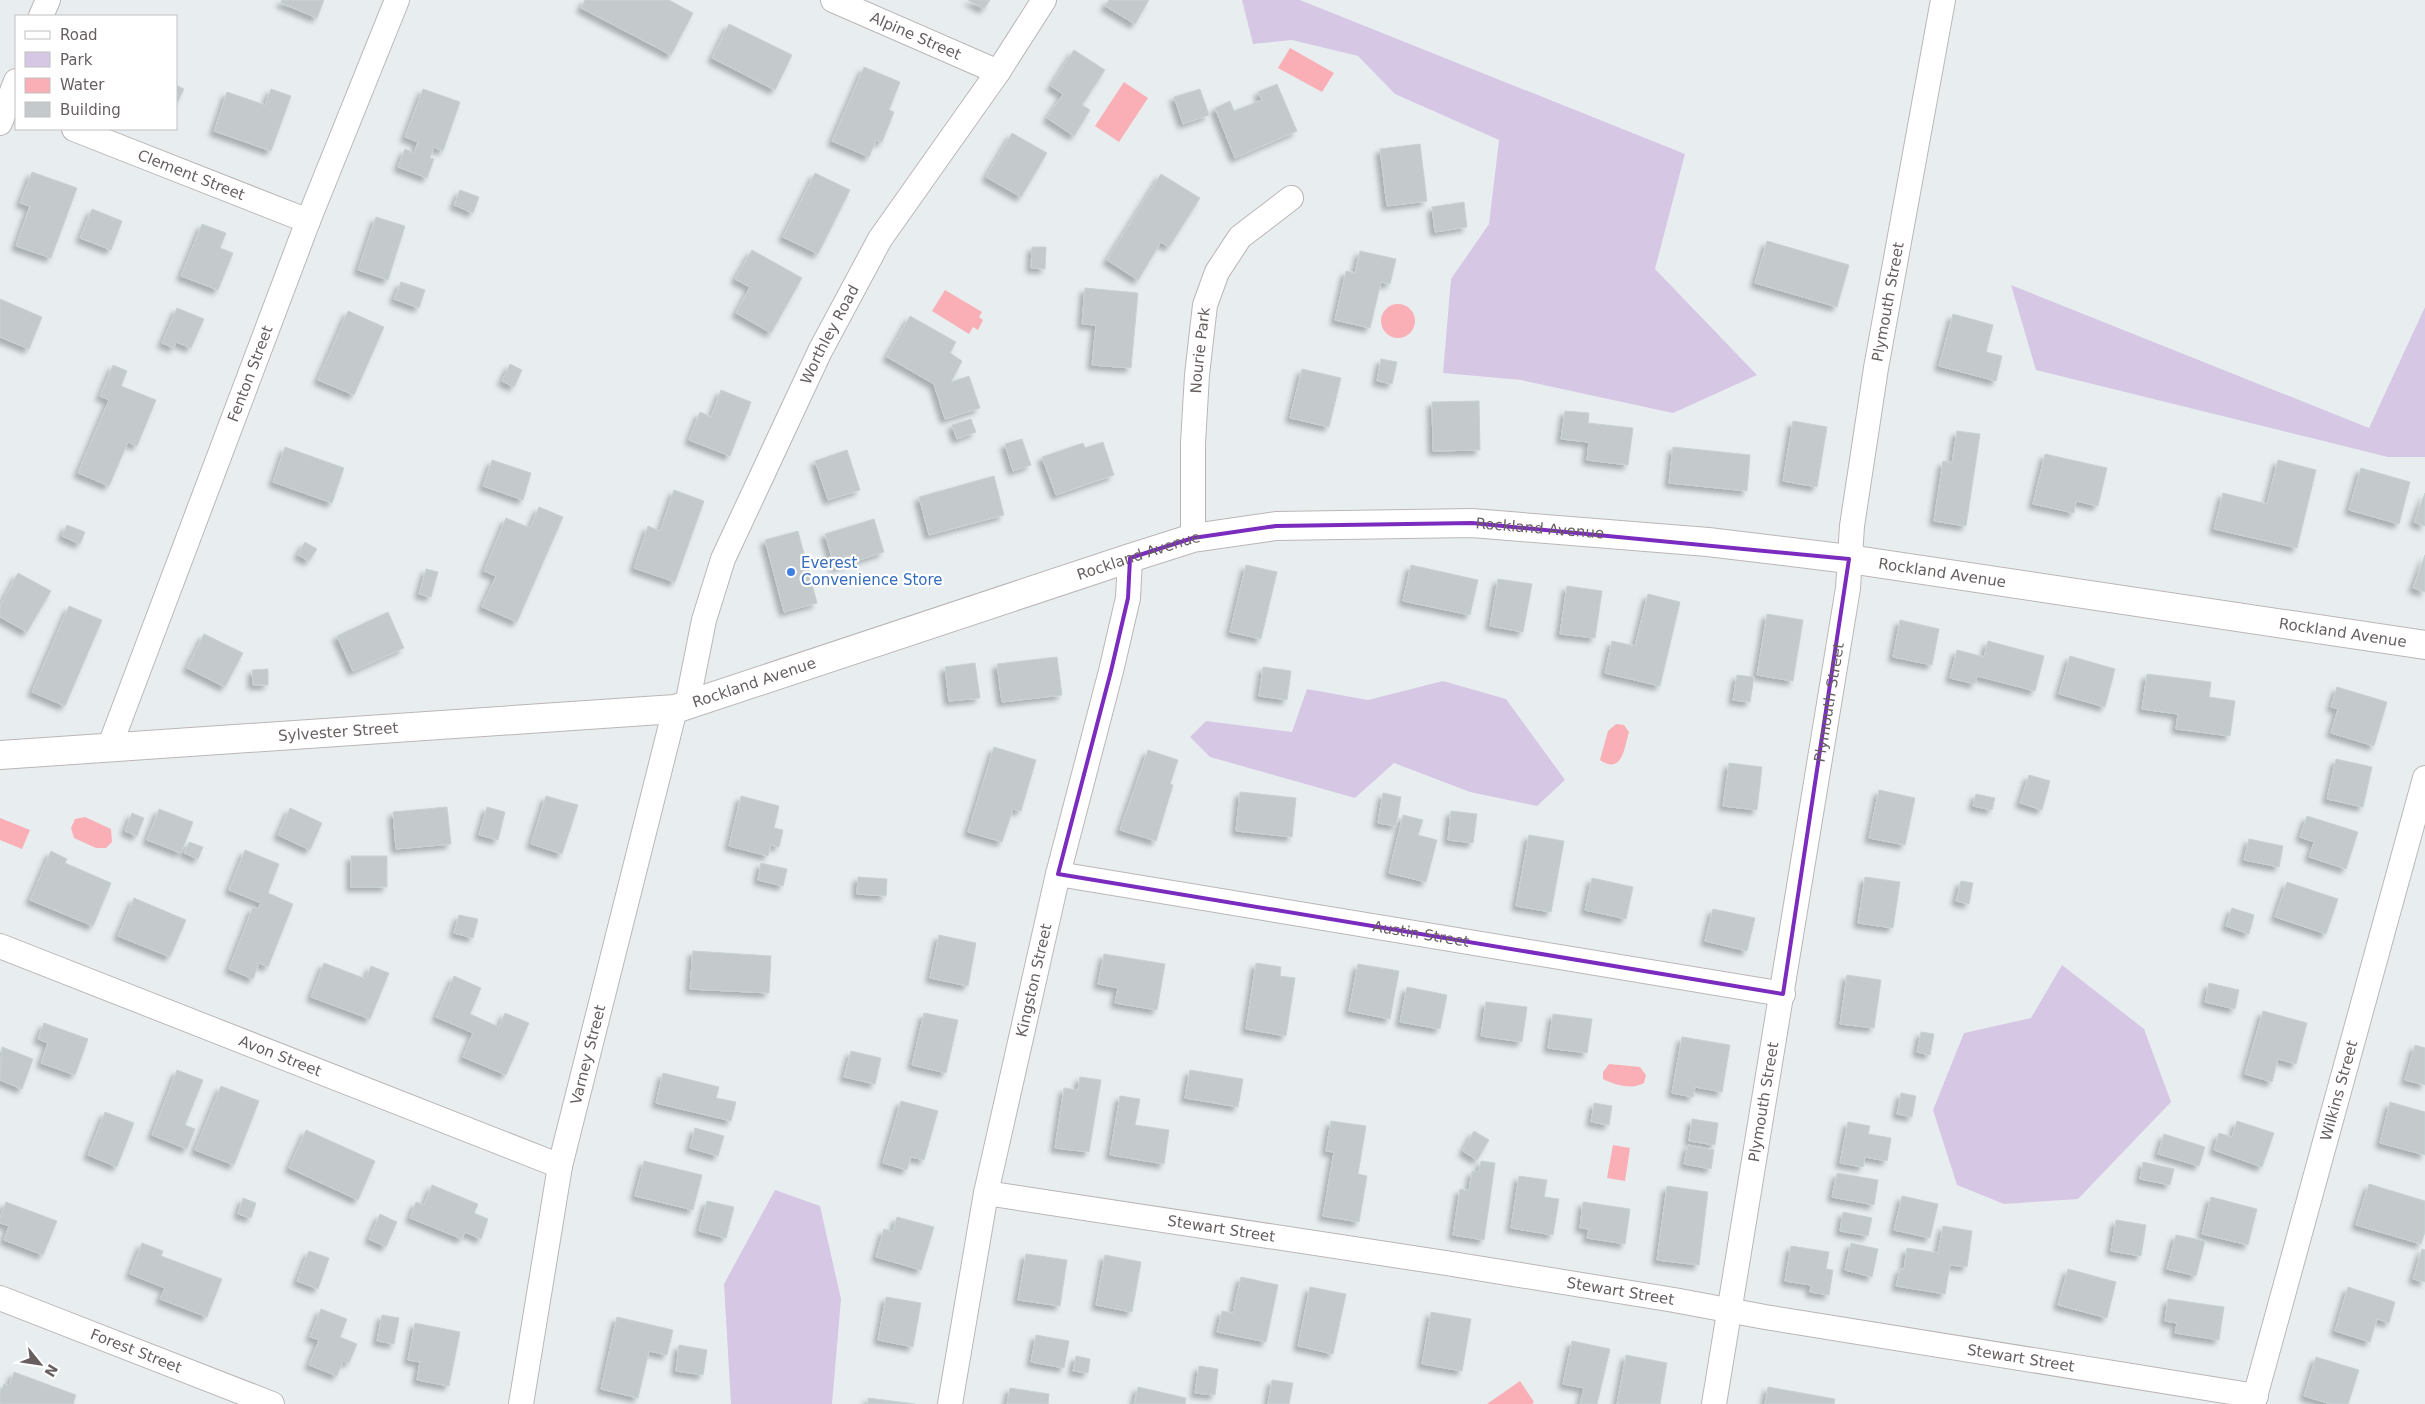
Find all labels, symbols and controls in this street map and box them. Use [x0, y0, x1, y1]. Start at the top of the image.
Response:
street label: Alpine Street [867, 8, 964, 64]
legend [15, 15, 178, 130]
text: Road [60, 26, 98, 44]
text: Park [60, 51, 93, 69]
text: Water [60, 76, 105, 94]
text: Building [60, 101, 121, 119]
street label: Clement Street [135, 146, 248, 204]
street label: Plymouth Street [1868, 241, 1908, 363]
street label: Worthley Road [797, 282, 863, 387]
street label: Nourie Park [1187, 306, 1214, 394]
street label: Fenton Street [224, 323, 277, 424]
street label: Rockland Avenue [1475, 514, 1605, 543]
street label: Rockland Avenue [1075, 528, 1202, 584]
place label: Everest Convenience Store [801, 554, 943, 589]
street label: Rockland Avenue [1877, 555, 2007, 591]
marker: Everest Convenience Store [785, 566, 797, 578]
street label: Rockland Avenue [2278, 614, 2408, 651]
street label: Plymouth Street [1811, 641, 1848, 764]
street label: Rockland Avenue [690, 654, 818, 712]
street label: Sylvester Street [278, 719, 399, 745]
street label: Austin Street [1371, 917, 1471, 951]
street label: Kingston Street [1012, 922, 1056, 1039]
street label: Varney Street [567, 1003, 609, 1106]
street label: Avon Street [236, 1032, 324, 1080]
street label: Wilkins Street [2317, 1038, 2362, 1143]
street label: Plymouth Street [1745, 1041, 1782, 1163]
street label: Stewart Street [1166, 1212, 1276, 1246]
street label: Stewart Street [1565, 1274, 1676, 1309]
street label: Forest Street [88, 1325, 184, 1377]
north arrow [15, 1339, 65, 1389]
street label: Stewart Street [1966, 1341, 2076, 1376]
text: N [41, 1361, 61, 1380]

